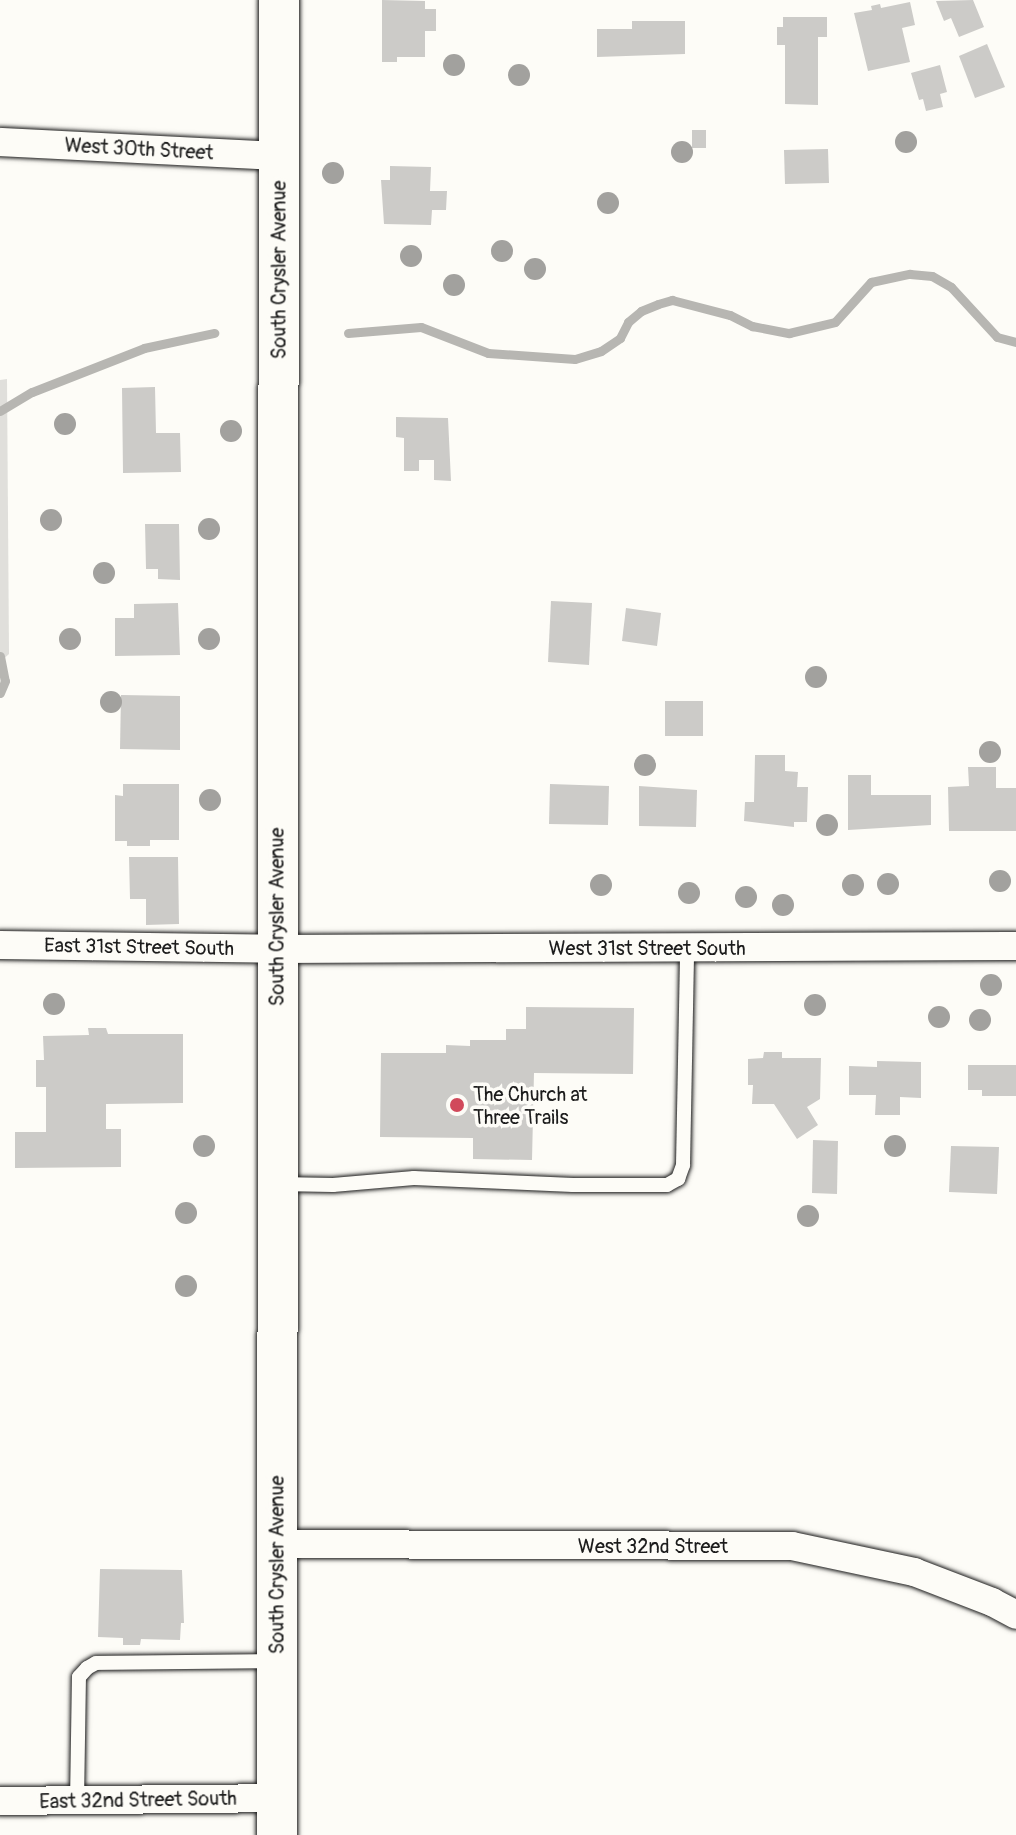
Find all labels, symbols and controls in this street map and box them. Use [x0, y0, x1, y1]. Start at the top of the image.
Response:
street label: West 30th Street [64, 133, 214, 165]
street label: South Crysler Avenue [267, 181, 291, 359]
street label: South Crysler Avenue [265, 828, 289, 1006]
street label: East 31st Street South [44, 933, 234, 961]
street label: West 31st Street South [548, 936, 746, 960]
place label: The Church at Three Trails [473, 1082, 587, 1129]
marker: The Church at Three Trails [448, 1096, 466, 1114]
street label: South Crysler Avenue [265, 1476, 289, 1654]
street label: West 32nd Street [578, 1534, 728, 1558]
street label: East 32nd Street South [39, 1786, 237, 1814]

